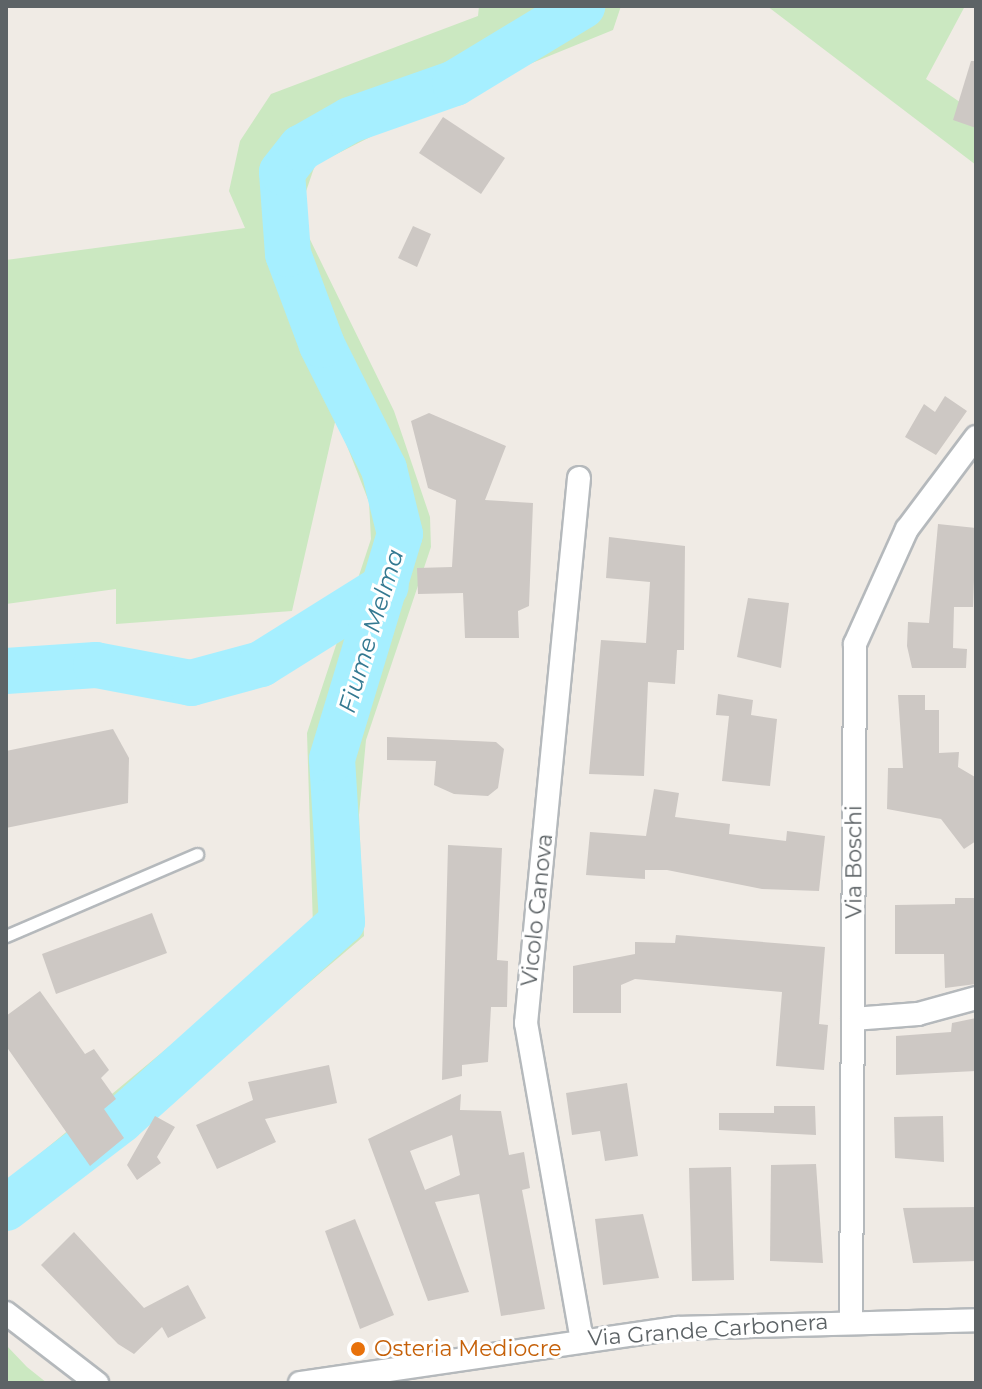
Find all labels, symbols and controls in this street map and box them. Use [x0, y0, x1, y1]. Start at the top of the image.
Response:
water label: Fiume Melma [332, 546, 410, 716]
street label: Via Boschi [841, 805, 867, 919]
street label: Vicolo Canova [516, 832, 558, 988]
street label: Via Grande Carbonera [587, 1308, 829, 1352]
place label: Osteria Mediocre [374, 1336, 561, 1362]
marker: Osteria Mediocre [349, 1340, 367, 1358]

